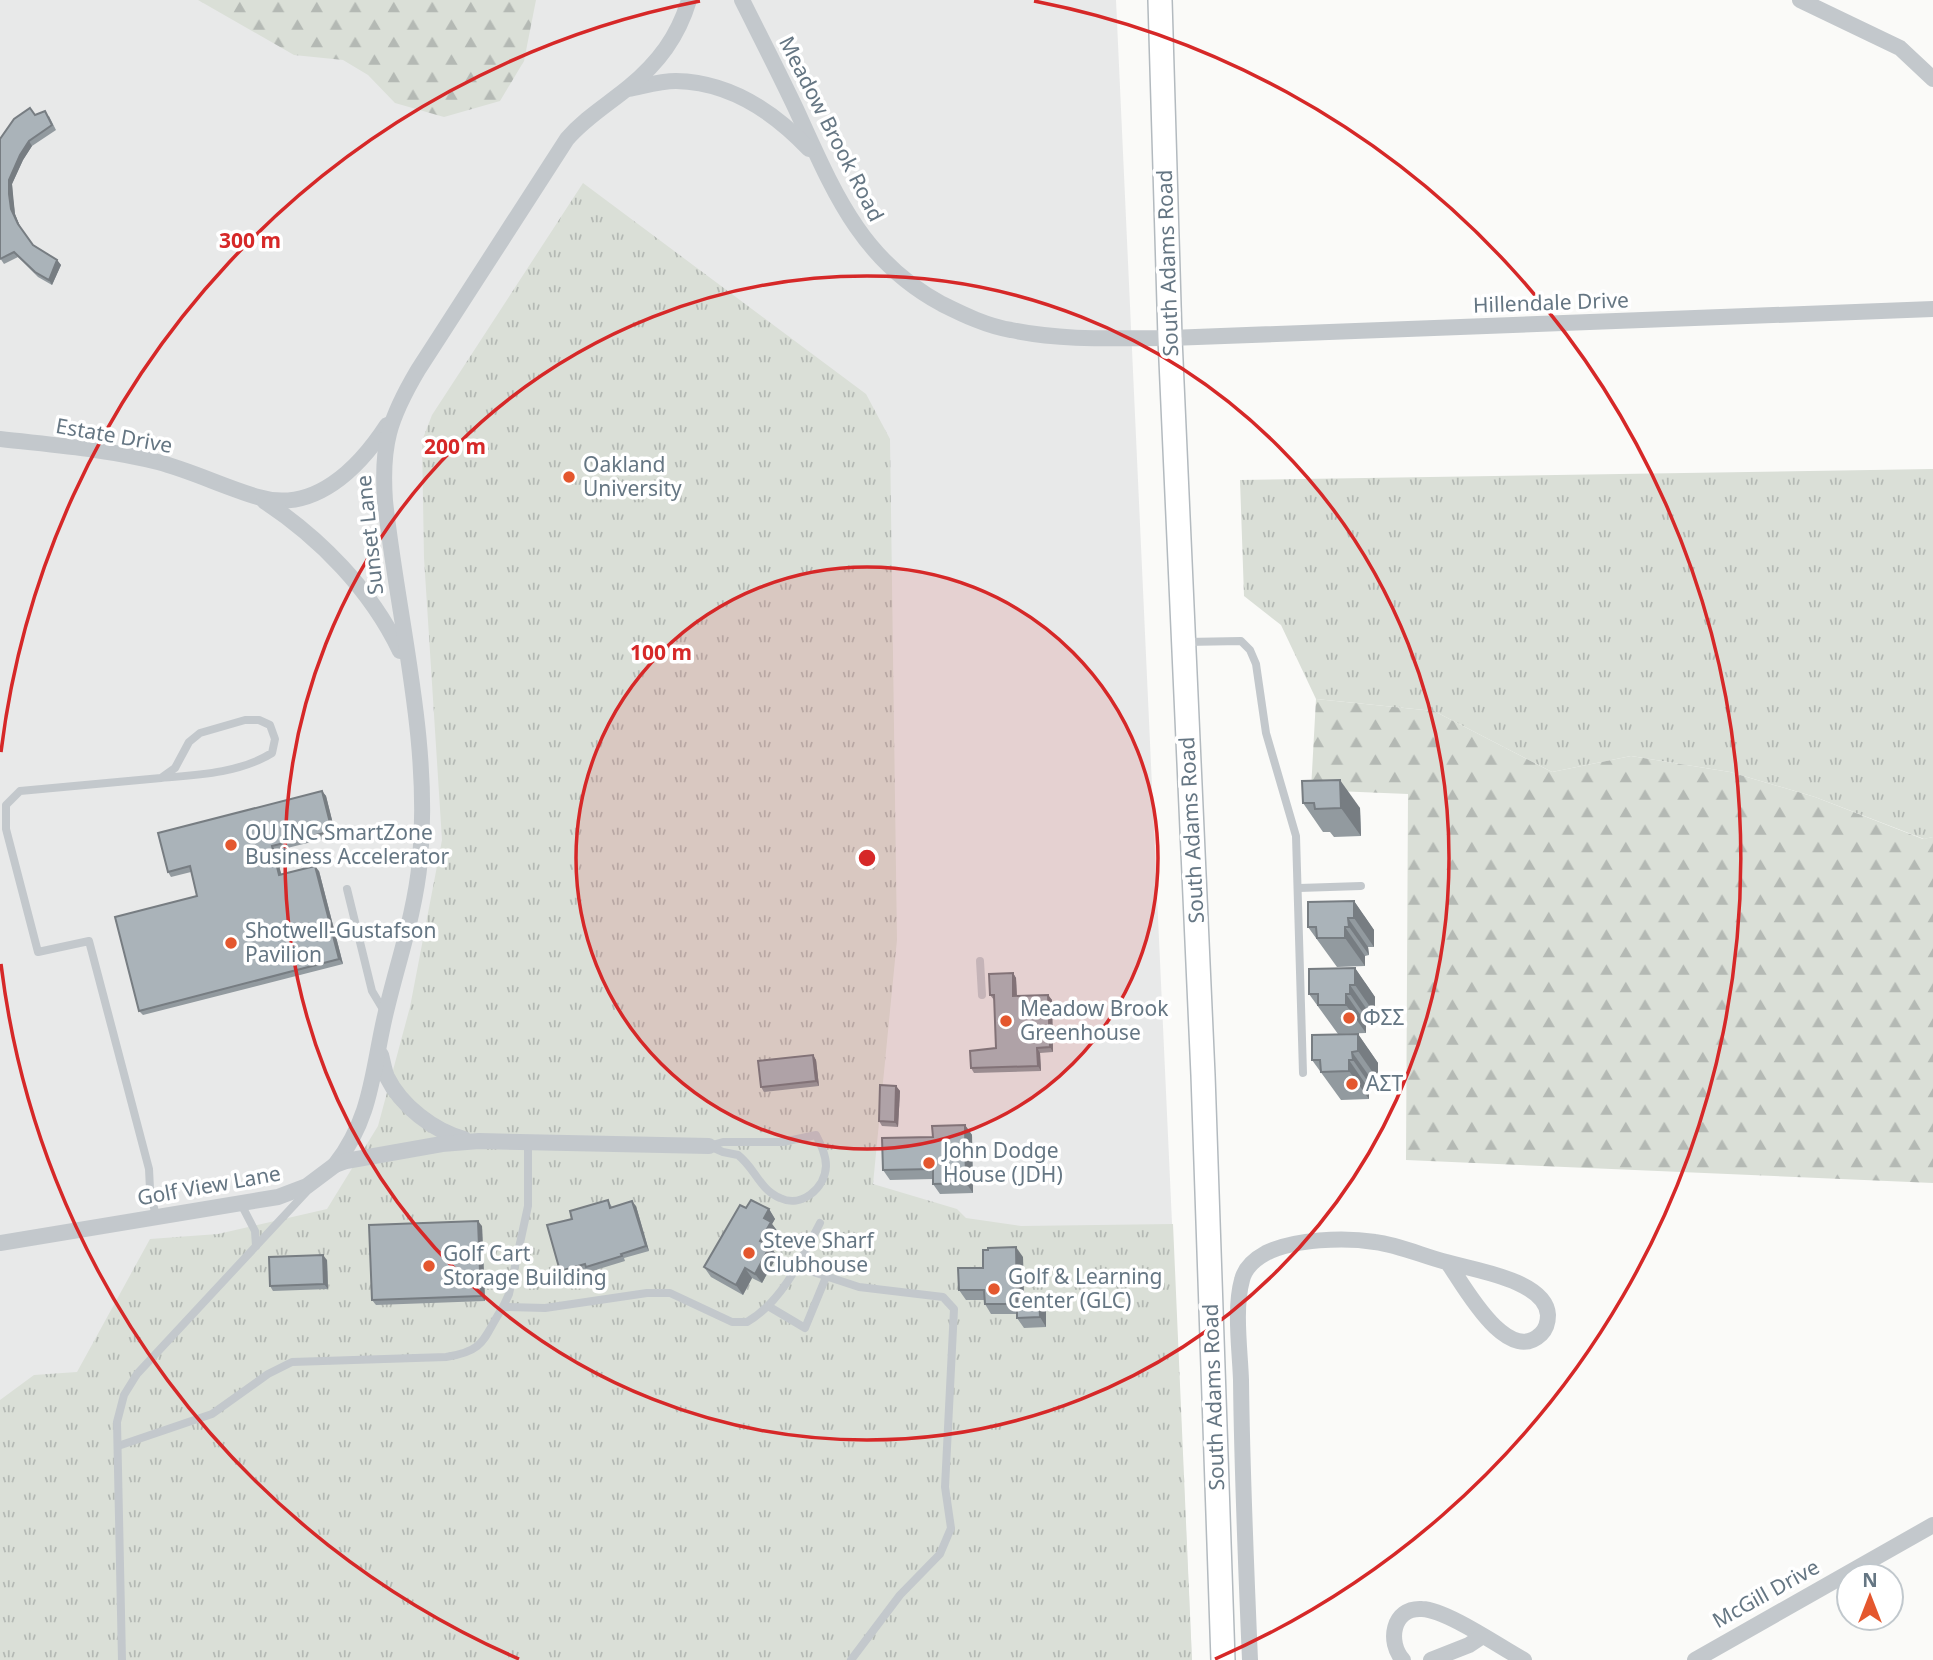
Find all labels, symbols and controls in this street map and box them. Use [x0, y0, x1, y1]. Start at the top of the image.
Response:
street label: Meadow Brook Road [773, 31, 891, 226]
street label: South Adams Road [1150, 169, 1184, 357]
text: 300 m [219, 226, 281, 254]
street label: Hillendale Drive [1473, 285, 1629, 319]
street label: Estate Drive [54, 411, 175, 459]
text: 200 m [424, 432, 486, 460]
place label: Oakland University [583, 450, 682, 502]
marker: Oakland University [561, 469, 577, 485]
street label: Sunset Lane [349, 474, 389, 596]
text: 100 m [630, 638, 692, 666]
street label: South Adams Road [1172, 736, 1210, 924]
place label: OU INC SmartZone Business Accelerator [245, 818, 450, 870]
marker: OU INC SmartZone Business Accelerator [223, 837, 239, 853]
centre of rings [855, 846, 879, 870]
place label: Shotwell-Gustafson Pavilion [245, 916, 436, 968]
marker: Shotwell-Gustafson Pavilion [223, 935, 239, 951]
place label: Meadow Brook Greenhouse [1020, 994, 1169, 1046]
place label: ΦΣΣ [1363, 1003, 1405, 1031]
marker: ΦΣΣ [1341, 1010, 1357, 1026]
marker: Meadow Brook Greenhouse [998, 1013, 1014, 1029]
place label: AΣΤ [1366, 1069, 1403, 1097]
marker: AΣΤ [1344, 1076, 1360, 1092]
place label: John Dodge House (JDH) [941, 1136, 1063, 1188]
marker: John Dodge House (JDH) [921, 1155, 937, 1171]
street label: Golf View Lane [135, 1159, 283, 1211]
place label: Steve Sharf Clubhouse [763, 1226, 875, 1278]
place label: Golf Cart Storage Building [443, 1239, 607, 1291]
marker: Steve Sharf Clubhouse [741, 1245, 757, 1261]
marker: Golf Cart Storage Building [421, 1258, 437, 1274]
place label: Golf & Learning Center (GLC) [1008, 1262, 1163, 1314]
marker: Golf & Learning Center (GLC) [986, 1281, 1002, 1297]
street label: South Adams Road [1196, 1303, 1230, 1491]
street label: McGill Drive [1707, 1552, 1824, 1634]
north arrow [1835, 1562, 1905, 1632]
text: N [1862, 1567, 1878, 1593]

